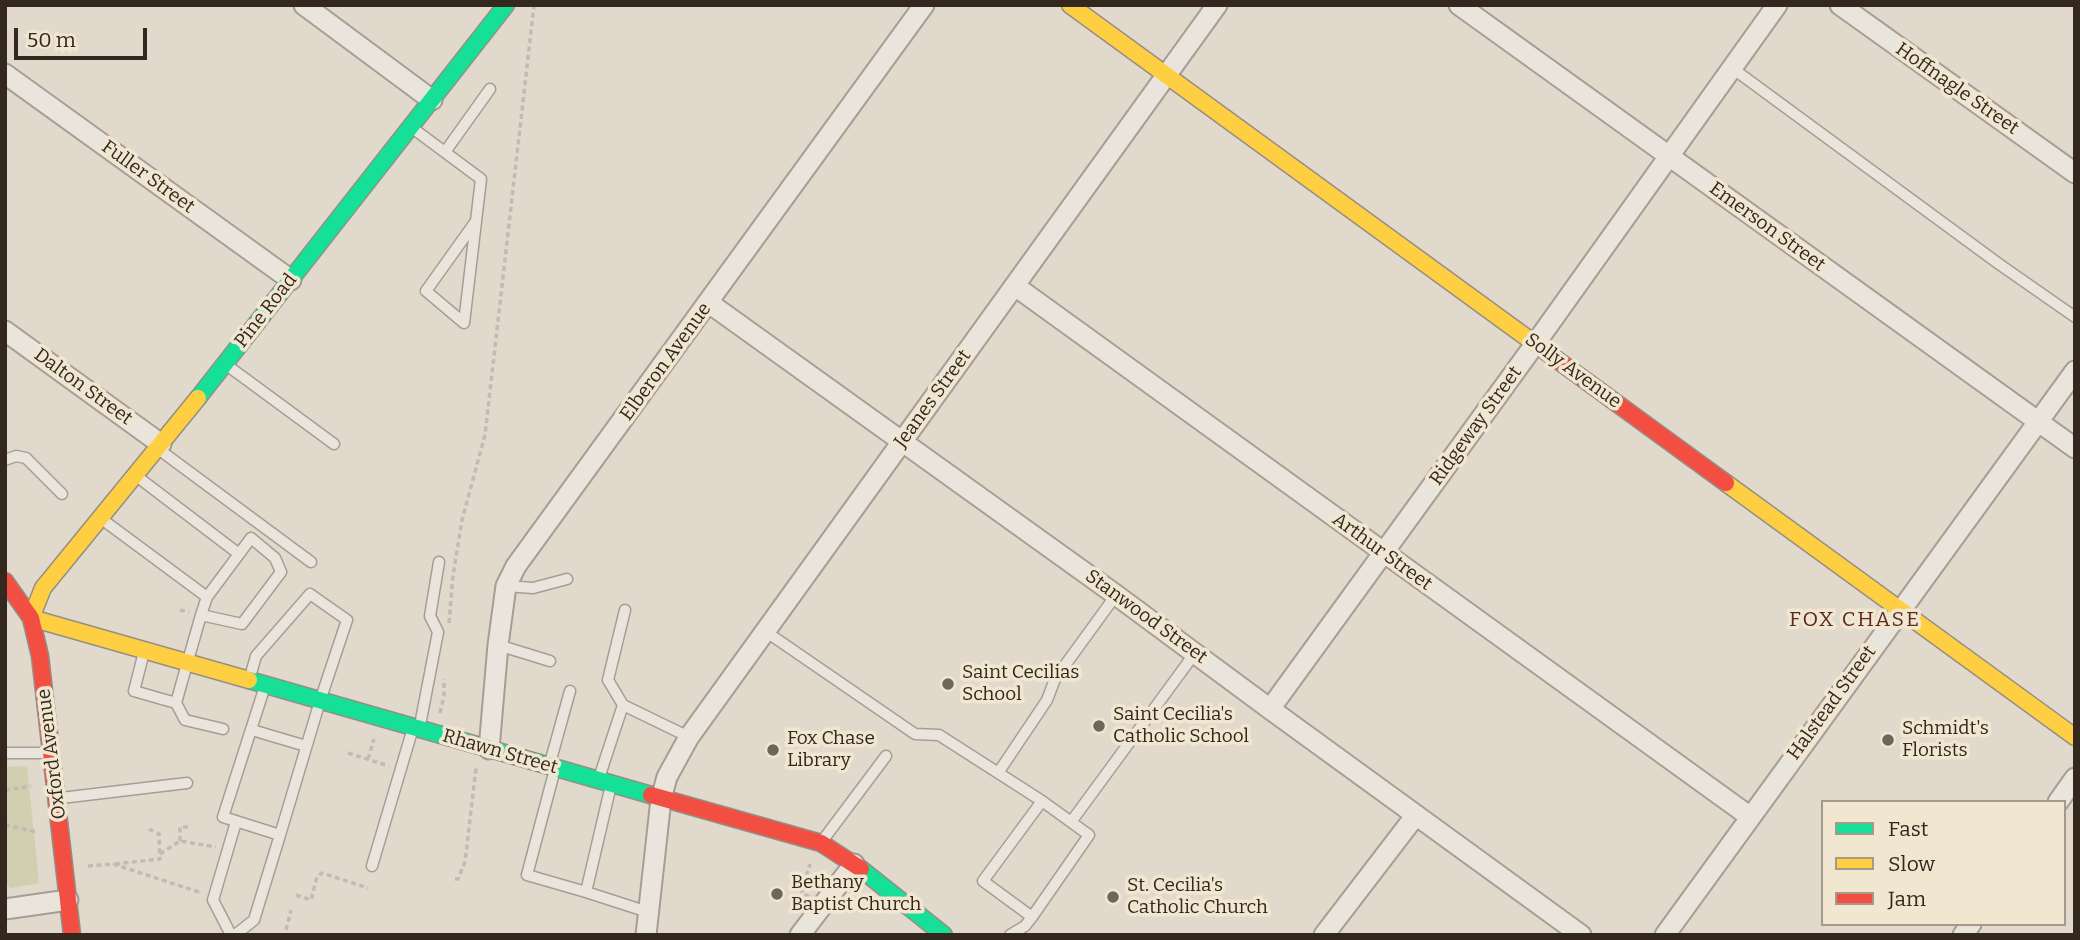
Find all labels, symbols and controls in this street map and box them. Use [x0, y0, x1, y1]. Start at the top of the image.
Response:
scale bar [18, 14, 150, 58]
text: 50 m [27, 27, 76, 53]
street label: Hoffnagle Street [1891, 38, 2023, 140]
street label: Fuller Street [97, 136, 199, 218]
street label: Emerson Street [1705, 177, 1829, 277]
street label: Pine Road [230, 269, 302, 353]
street label: Elberon Avenue [616, 299, 716, 425]
street label: Solly Avenue [1520, 328, 1626, 414]
street label: Dalton Street [29, 344, 137, 430]
street label: Jeanes Street [890, 345, 976, 453]
street label: Ridgeway Street [1425, 362, 1527, 490]
street label: Arthur Street [1328, 508, 1436, 596]
street label: Stanwood Street [1081, 565, 1211, 669]
district label: FOX CHASE [1790, 607, 1920, 633]
street label: Halstead Street [1783, 641, 1881, 765]
place label: Saint Cecilias School [962, 662, 1079, 706]
marker: Saint Cecilias School [940, 676, 956, 692]
street label: Oxford Avenue [33, 688, 71, 820]
place label: Saint Cecilia's Catholic School [1113, 704, 1249, 748]
marker: Saint Cecilia's Catholic School [1091, 718, 1107, 734]
place label: Schmidt's Florists [1902, 718, 1989, 762]
street label: Rhawn Street [440, 725, 560, 779]
place label: Fox Chase Library [787, 728, 875, 772]
marker: Schmidt's Florists [1880, 732, 1896, 748]
marker: Fox Chase Library [765, 742, 781, 758]
legend [1821, 800, 2066, 926]
text: Fast [1888, 816, 1928, 842]
text: Slow [1888, 851, 1935, 877]
place label: Bethany Baptist Church [791, 872, 921, 916]
place label: St. Cecilia's Catholic Church [1127, 875, 1268, 919]
marker: Bethany Baptist Church [769, 886, 785, 902]
text: Jam [1888, 886, 1926, 912]
marker: St. Cecilia's Catholic Church [1105, 889, 1121, 905]

